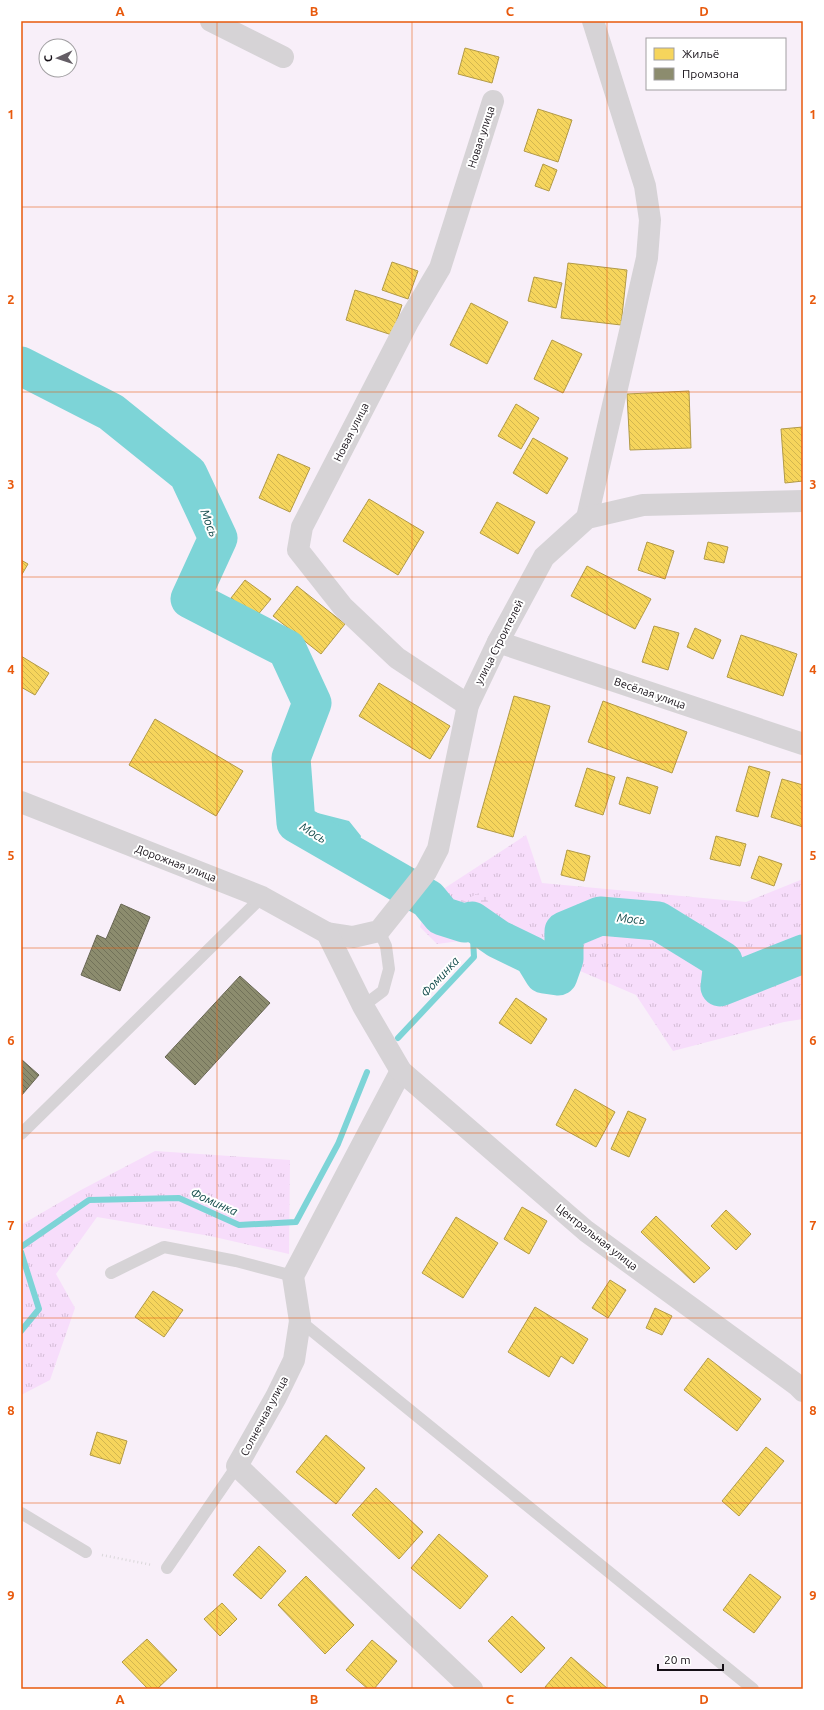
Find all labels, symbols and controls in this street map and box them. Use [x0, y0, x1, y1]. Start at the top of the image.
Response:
text: A [115, 4, 125, 18]
text: B [310, 4, 319, 18]
text: C [506, 4, 515, 18]
text: D [699, 4, 709, 18]
north arrow [38, 38, 78, 78]
legend [646, 38, 786, 90]
text: Жильё [682, 47, 719, 60]
text: С [42, 55, 54, 62]
text: Промзона [682, 67, 739, 80]
street label: Новая улица [465, 105, 497, 169]
text: 1 [7, 107, 15, 121]
text: 1 [809, 107, 817, 121]
text: 2 [7, 292, 15, 306]
text: 2 [809, 292, 817, 306]
street label: Новая улица [331, 401, 371, 463]
text: 3 [7, 477, 15, 491]
text: 3 [809, 477, 817, 491]
water label: Мось [198, 507, 221, 538]
street label: улица Строителей [472, 598, 526, 686]
text: 4 [7, 662, 15, 676]
text: 4 [809, 662, 817, 676]
street label: Весёлая улица [613, 675, 687, 711]
water label: Мось [298, 820, 329, 845]
street label: Дорожная улица [134, 842, 218, 884]
text: 5 [7, 848, 15, 862]
text: 5 [809, 848, 817, 862]
water label: Мось [616, 911, 646, 926]
water label: Фоминка [418, 954, 462, 999]
text: 6 [7, 1033, 15, 1047]
text: 6 [809, 1033, 817, 1047]
water label: Фоминка [189, 1185, 240, 1218]
street label: Центральная улица [554, 1201, 640, 1273]
text: 7 [7, 1218, 15, 1232]
text: 7 [809, 1218, 817, 1232]
street label: Солнечная улица [238, 1374, 290, 1458]
text: 8 [7, 1403, 15, 1417]
text: 8 [809, 1403, 817, 1417]
text: 9 [7, 1588, 15, 1602]
text: 9 [809, 1588, 817, 1602]
scale bar [658, 1646, 723, 1672]
text: 20 m [664, 1653, 691, 1666]
text: A [115, 1692, 125, 1706]
text: B [310, 1692, 319, 1706]
text: C [506, 1692, 515, 1706]
text: D [699, 1692, 709, 1706]

